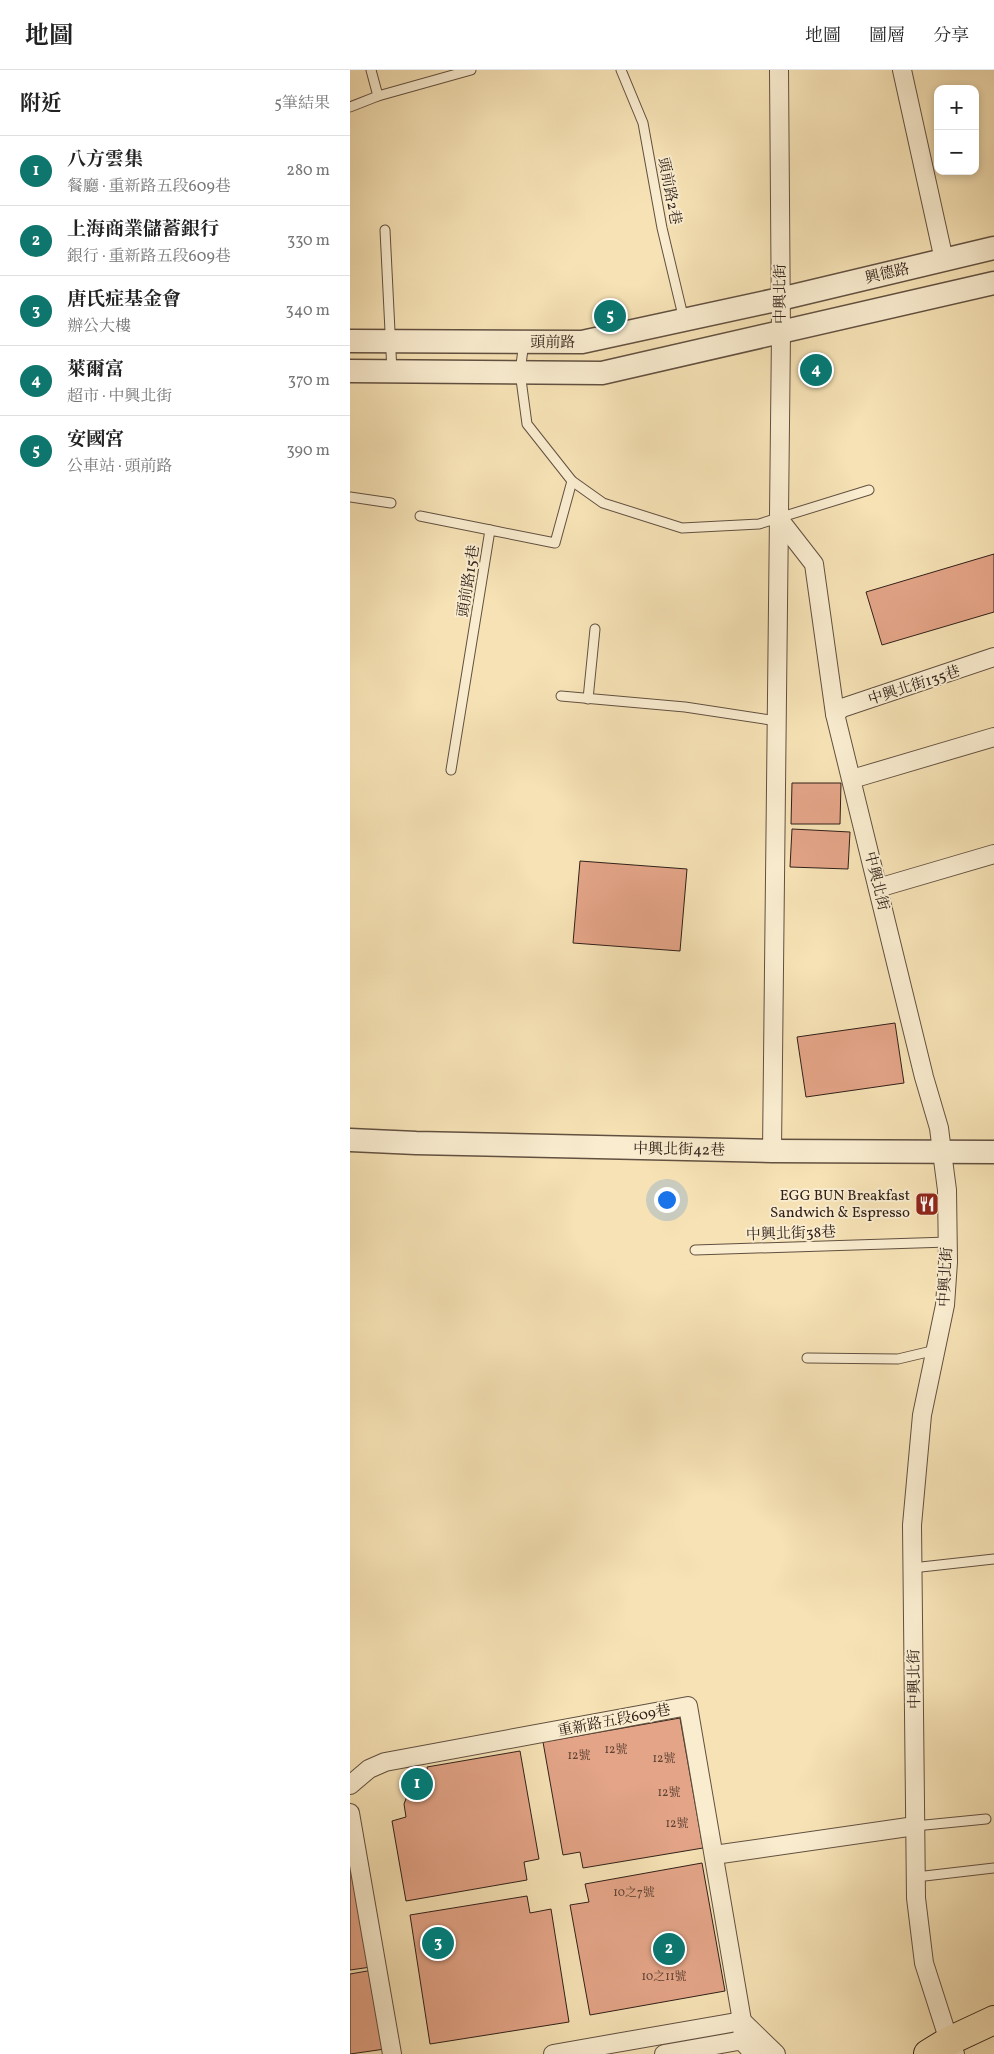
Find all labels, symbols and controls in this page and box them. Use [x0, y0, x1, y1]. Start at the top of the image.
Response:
text: 地圖 [25, 20, 73, 54]
text: 地圖 [805, 24, 841, 49]
text: 圖層 [869, 24, 905, 49]
text: 分享 [933, 24, 969, 49]
map controls [934, 85, 979, 175]
button: + [934, 85, 979, 130]
text: 附近 [20, 90, 62, 119]
text: 5筆結果 [274, 93, 330, 115]
button: − [934, 130, 979, 175]
text: 八方雲集 [67, 147, 143, 173]
street label: 頭前路2巷 [652, 156, 685, 227]
text: 1 [33, 160, 39, 182]
text: 280 m [286, 160, 330, 182]
text: 餐廳 · 重新路五段609巷 [67, 176, 231, 198]
text: 上海商業儲蓄銀行 [67, 217, 219, 243]
text: 2 [32, 230, 40, 252]
text: 330 m [287, 230, 330, 252]
text: 銀行 · 重新路五段609巷 [67, 246, 231, 268]
street label: 興德路 [863, 259, 912, 290]
street label: 中興北街 [771, 264, 792, 324]
text: 唐氏症基金會 [67, 287, 181, 313]
pin: 5 [594, 297, 626, 335]
text: 3 [32, 300, 40, 322]
text: 340 m [286, 300, 330, 322]
text: 辦公大樓 [67, 316, 131, 338]
street label: 頭前路 [530, 333, 576, 354]
pin: 4 [800, 351, 832, 389]
text: 萊爾富 [67, 357, 124, 383]
text: 4 [31, 370, 41, 392]
text: 370 m [288, 370, 330, 392]
text: 超市 · 中興北街 [67, 386, 173, 408]
text: 安國宮 [67, 427, 124, 453]
text: 5 [32, 440, 40, 462]
text: 390 m [287, 440, 330, 462]
text: 公車站 · 頭前路 [67, 456, 173, 478]
street label: 頭前路15巷 [453, 544, 486, 619]
street label: 中興北街135巷 [866, 662, 963, 711]
street label: 中興北街 [858, 850, 893, 913]
street label: 中興北街42巷 [633, 1139, 725, 1162]
place label: EGG BUN Breakfast Sandwich & Espresso [770, 1186, 910, 1224]
your location [654, 1187, 680, 1213]
restaurant icon: EGG BUN Breakfast Sandwich & Espresso [914, 1191, 940, 1217]
street label: 中興北街38巷 [746, 1222, 837, 1247]
street label: 中興北街 [934, 1247, 959, 1308]
street label: 中興北街 [904, 1649, 927, 1709]
street label: 重新路五段609巷 [556, 1700, 673, 1743]
house number: 12號 [604, 1742, 628, 1758]
house number: 12號 [567, 1748, 591, 1764]
house number: 12號 [652, 1751, 676, 1767]
pin: 1 [401, 1765, 433, 1803]
house number: 12號 [657, 1785, 681, 1801]
house number: 12號 [665, 1816, 689, 1832]
house number: 10之7號 [613, 1885, 655, 1901]
pin: 3 [422, 1924, 454, 1962]
pin: 2 [653, 1930, 685, 1968]
house number: 10之11號 [641, 1969, 687, 1985]

